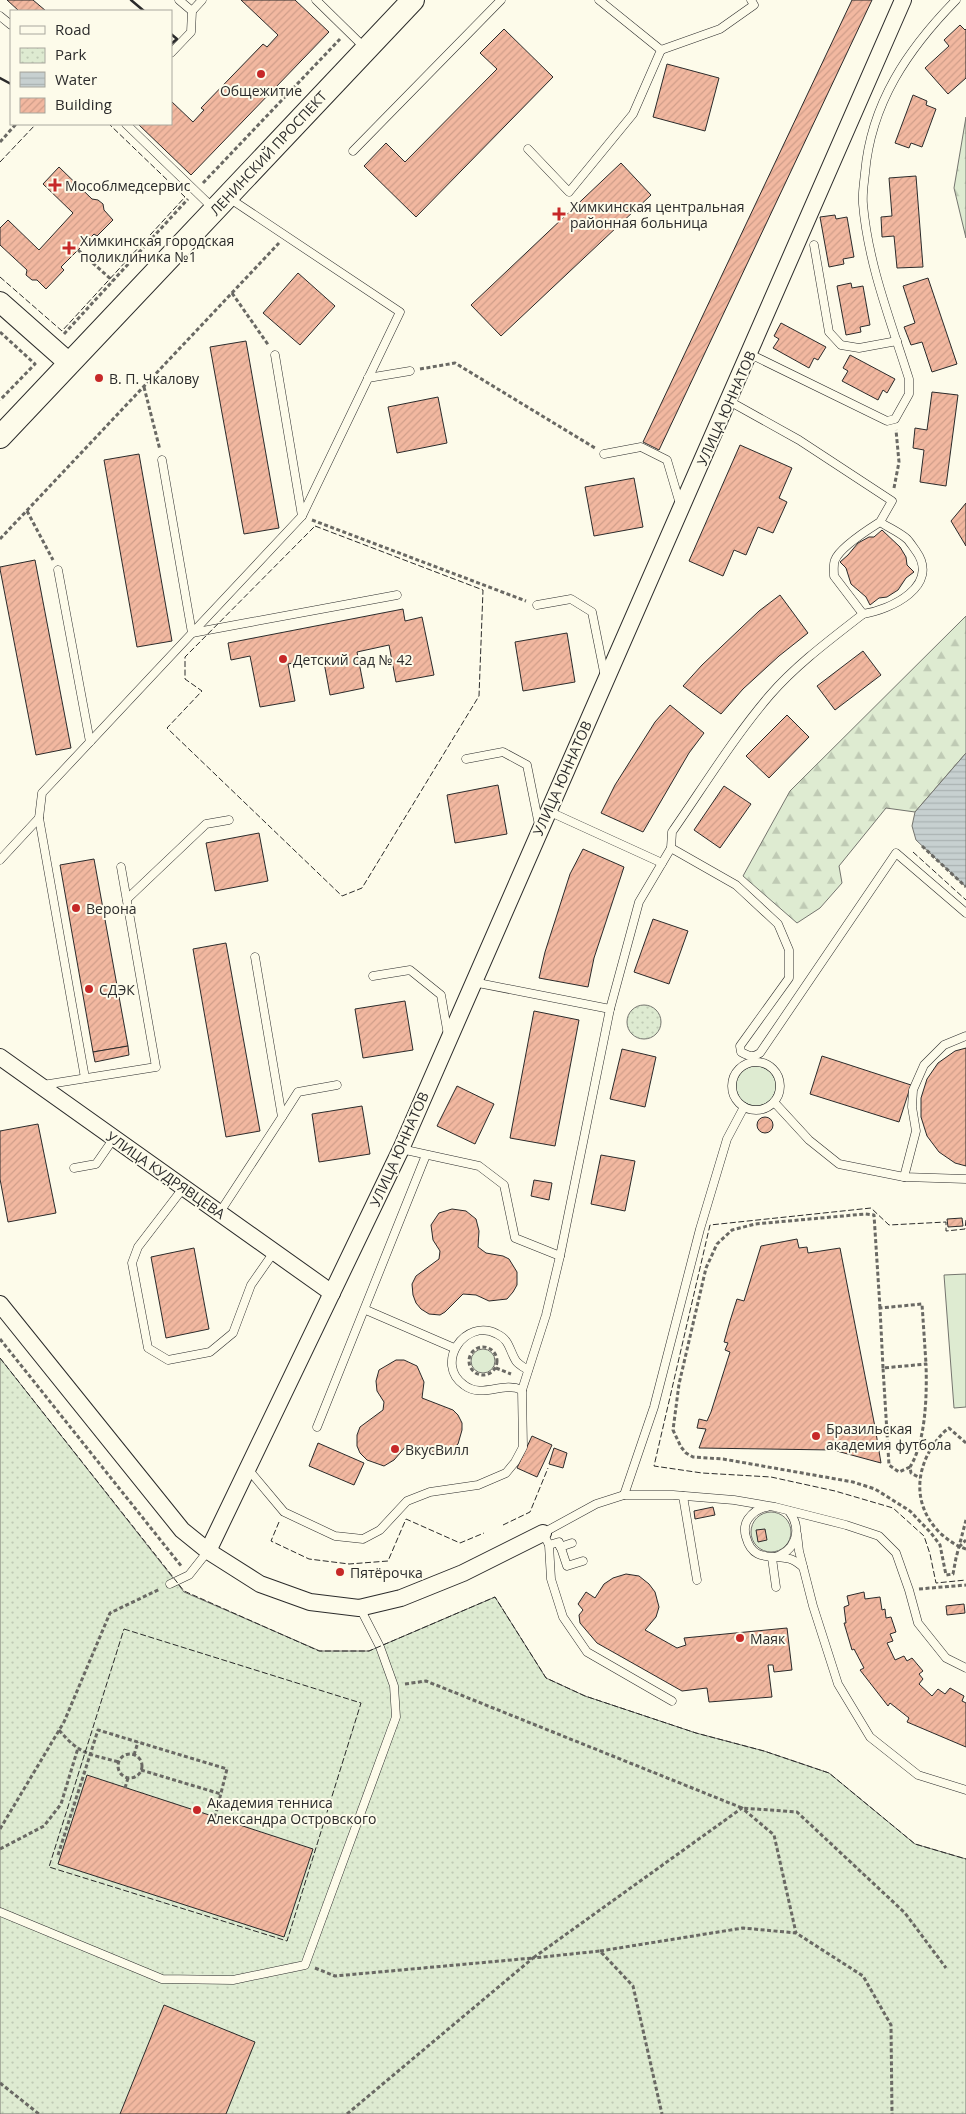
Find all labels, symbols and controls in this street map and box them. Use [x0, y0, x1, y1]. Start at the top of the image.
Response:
legend [10, 10, 172, 125]
text: Road [55, 19, 91, 39]
text: Park [55, 44, 86, 64]
marker: Общежитие [255, 68, 267, 80]
text: Water [55, 69, 97, 89]
place label: Общежитие [220, 81, 302, 100]
street label: ЛЕНИНСКИЙ ПРОСПЕКТ [205, 86, 331, 219]
text: Building [55, 94, 112, 114]
place label: Мособлмедсервис [65, 176, 191, 195]
marker: Мособлмедсервис [49, 179, 61, 191]
place label: Химкинская центральная районная больница [570, 197, 744, 232]
marker: Химкинская центральная районная больница [552, 207, 566, 221]
place label: Химкинская городская поликлиника №1 [80, 231, 234, 266]
marker: Химкинская городская поликлиника №1 [62, 241, 76, 255]
street label: УЛИЦА ЮННАТОВ [692, 348, 760, 468]
place label: В. П. Чкалову [109, 369, 200, 388]
marker: В. П. Чкалову [93, 372, 105, 384]
place label: Детский сад № 42 [293, 650, 412, 669]
marker: Детский сад № 42 [277, 653, 289, 665]
street label: УЛИЦА ЮННАТОВ [528, 718, 596, 838]
place label: Верона [86, 899, 137, 918]
marker: Верона [70, 902, 82, 914]
place label: СДЭК [99, 980, 135, 999]
marker: СДЭК [83, 983, 95, 995]
street label: УЛИЦА ЮННАТОВ [365, 1089, 433, 1209]
street label: УЛИЦА КУДРЯВЦЕВА [103, 1127, 229, 1223]
place label: Бразильская академия футбола [826, 1419, 951, 1454]
marker: Бразильская академия футбола [810, 1430, 822, 1442]
place label: ВкусВилл [405, 1440, 469, 1459]
marker: ВкусВилл [389, 1443, 401, 1455]
place label: Пятёрочка [350, 1563, 423, 1582]
marker: Пятёрочка [334, 1566, 346, 1578]
place label: Маяк [750, 1629, 786, 1648]
marker: Маяк [734, 1632, 746, 1644]
place label: Академия тенниса Александра Островского [207, 1793, 376, 1828]
marker: Академия тенниса Александра Островского [191, 1804, 203, 1816]

